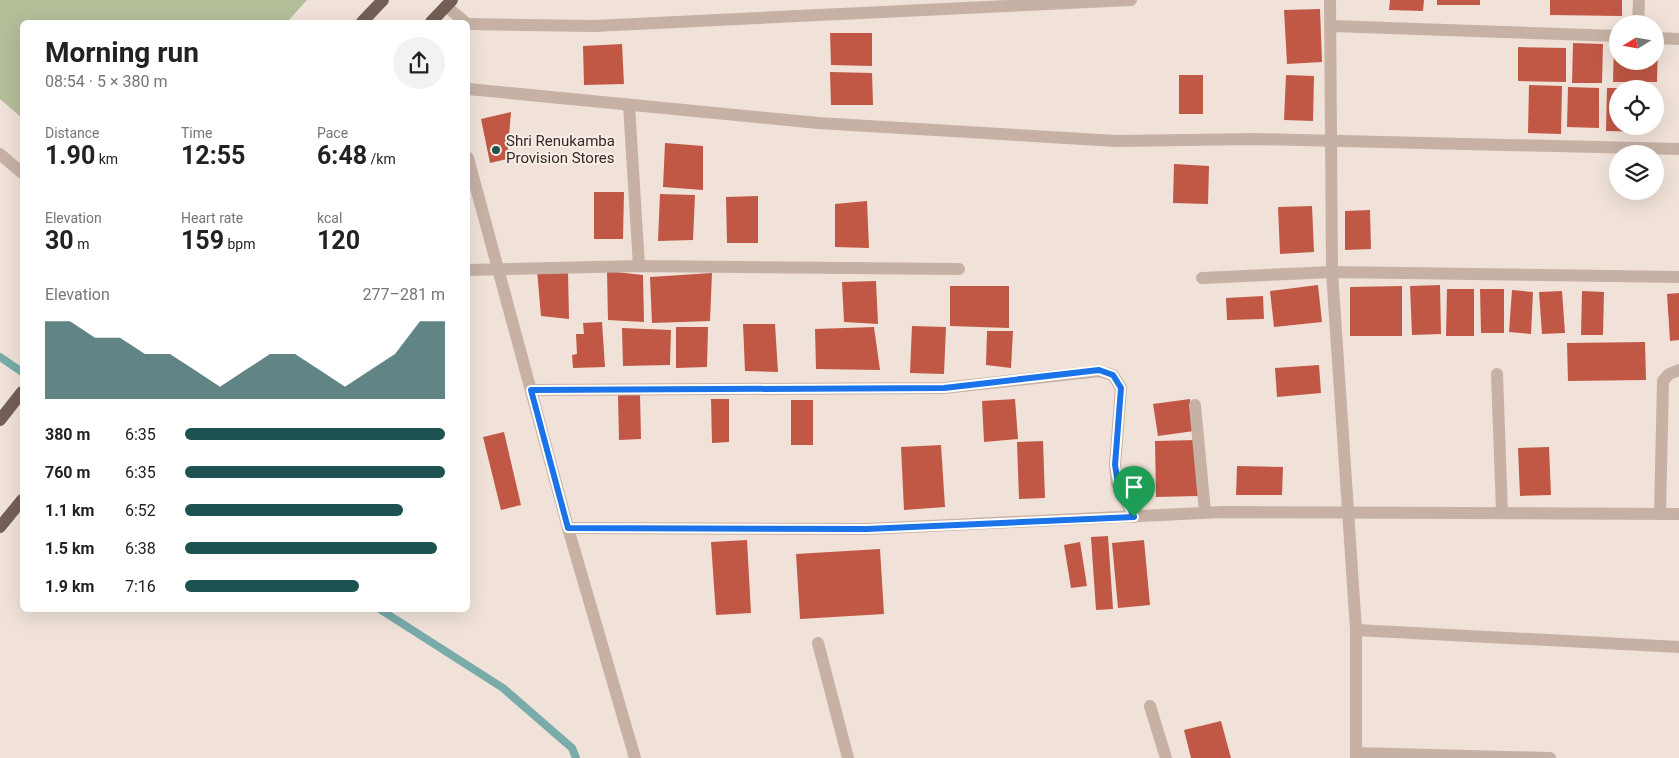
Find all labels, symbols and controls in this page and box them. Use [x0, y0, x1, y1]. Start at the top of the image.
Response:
north arrow [1609, 15, 1664, 70]
map controls [1609, 15, 1664, 200]
text: Morning run [45, 36, 199, 69]
button: share [393, 37, 445, 89]
text: 08:54 · 5 × 380 m [45, 72, 167, 91]
button: locate [1609, 80, 1664, 135]
text: Distance [45, 125, 100, 141]
text: Time [181, 125, 212, 141]
text: Pace [317, 125, 348, 141]
place label: Shri Renukamba Provision Stores [506, 132, 615, 167]
text: 1.90 [45, 141, 95, 170]
text: 12:55 [181, 141, 245, 170]
text: 6:48 [317, 141, 367, 170]
marker: Shri Renukamba Provision Stores [490, 144, 502, 156]
button: layers [1609, 145, 1664, 200]
text: km [95, 151, 118, 167]
text: /km [367, 151, 396, 167]
text: Elevation [45, 210, 102, 226]
text: Heart rate [181, 210, 243, 226]
text: kcal [317, 210, 342, 226]
text: 30 [45, 226, 74, 255]
text: 159 [181, 226, 224, 255]
text: 120 [317, 226, 360, 255]
text: m [74, 236, 89, 252]
text: bpm [224, 236, 256, 252]
text: Elevation [45, 285, 110, 304]
text: 277–281 m [363, 285, 445, 304]
text: 380 m [45, 425, 90, 444]
text: 6:35 [125, 425, 156, 444]
text: 760 m [45, 463, 90, 482]
text: 6:35 [125, 463, 156, 482]
pin [1113, 466, 1155, 517]
icon: arrive [1120, 473, 1148, 501]
text: 1.1 km [45, 501, 94, 520]
text: 6:52 [125, 501, 156, 520]
text: 1.5 km [45, 539, 94, 558]
text: 6:38 [125, 539, 156, 558]
text: 1.9 km [45, 577, 94, 596]
text: 7:16 [125, 577, 156, 596]

